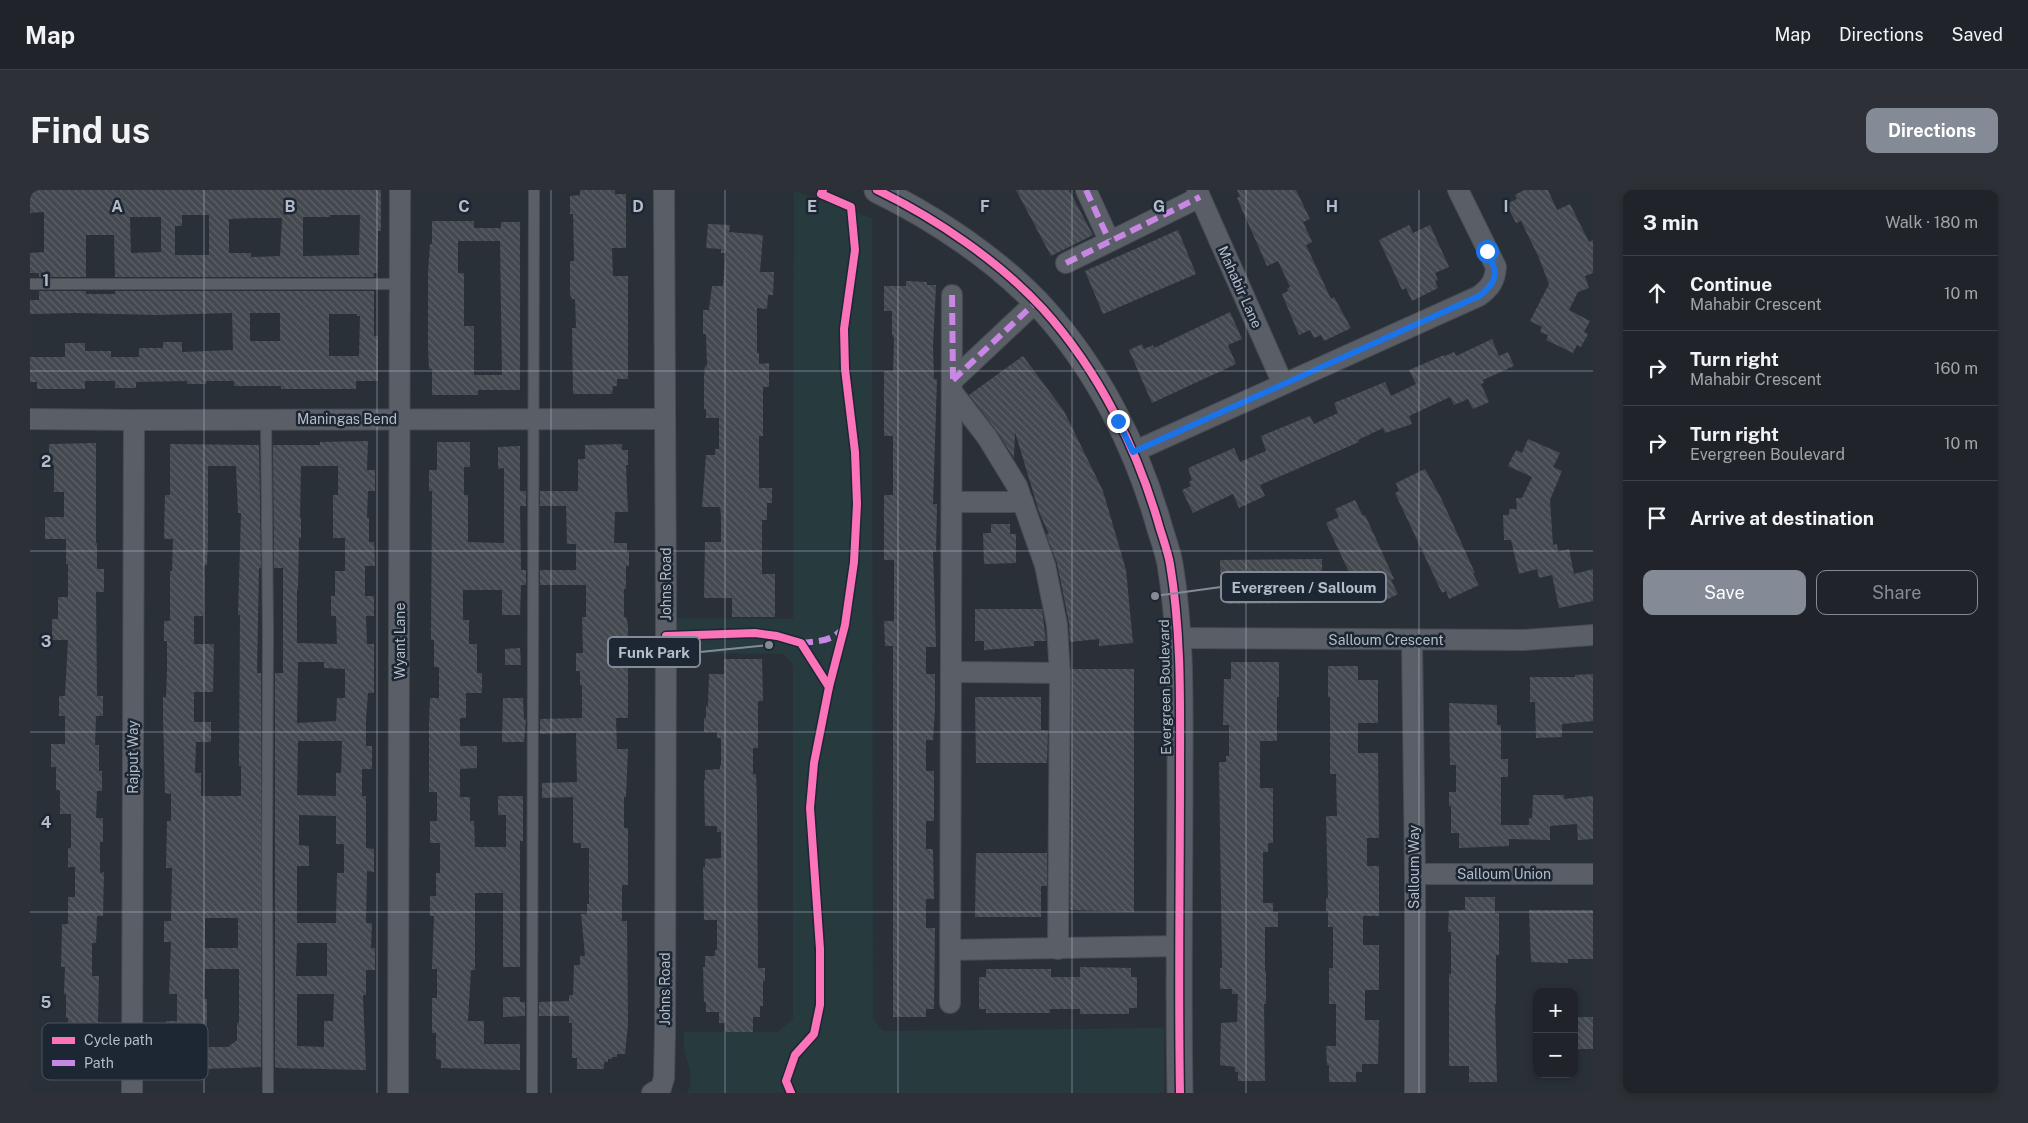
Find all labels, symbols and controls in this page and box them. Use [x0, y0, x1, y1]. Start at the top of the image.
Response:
text: Map [25, 21, 75, 49]
text: Map [1774, 24, 1811, 45]
text: Directions [1839, 24, 1924, 45]
text: Saved [1952, 24, 2003, 45]
button: Directions [1866, 108, 1998, 153]
text: Find us [30, 110, 150, 151]
text: A [111, 197, 123, 216]
text: B [285, 197, 296, 216]
text: C [458, 197, 470, 216]
text: D [632, 197, 644, 216]
text: E [807, 197, 817, 216]
text: F [980, 197, 990, 216]
text: G [1153, 197, 1165, 216]
text: H [1326, 197, 1338, 216]
text: I [1504, 197, 1508, 216]
text: 3 min [1643, 210, 1699, 235]
text: Walk · 180 m [1885, 213, 1978, 232]
route start [1476, 240, 1499, 263]
street label: Mahabir Lane [1215, 243, 1265, 331]
text: 1 [43, 271, 49, 290]
text: Continue [1690, 273, 1772, 295]
icon: ahead [1643, 279, 1671, 307]
text: 10 m [1944, 284, 1978, 303]
text: Mahabir Crescent [1690, 295, 1822, 314]
text: Turn right [1690, 348, 1779, 370]
icon: right [1643, 354, 1671, 382]
text: 160 m [1934, 359, 1978, 378]
text: Mahabir Crescent [1690, 370, 1822, 389]
route end [1107, 410, 1130, 433]
street label: Maningas Bend [297, 411, 397, 427]
text: Turn right [1690, 423, 1779, 445]
icon: right [1643, 429, 1671, 457]
text: 10 m [1944, 434, 1978, 453]
text: Evergreen Boulevard [1690, 445, 1845, 464]
text: 2 [41, 452, 51, 471]
icon: arrive [1643, 504, 1671, 532]
text: Arrive at destination [1690, 507, 1874, 529]
street label: Johns Road [658, 547, 674, 621]
button: Save [1643, 570, 1806, 615]
button: Share [1816, 570, 1978, 615]
callout: Evergreen / Salloum [1221, 572, 1386, 602]
text: Evergreen / Salloum [1232, 579, 1376, 596]
street label: Wyant Lane [392, 603, 408, 679]
street label: Evergreen Boulevard [1156, 619, 1174, 755]
text: 3 [41, 632, 51, 651]
street label: Salloum Crescent [1328, 632, 1444, 648]
callout: Funk Park [608, 637, 700, 667]
text: Funk Park [618, 644, 690, 661]
street label: Rajput Way [125, 720, 141, 794]
text: 4 [41, 813, 52, 832]
street label: Salloum Way [1406, 824, 1422, 909]
street label: Salloum Union [1457, 866, 1551, 882]
street label: Johns Road [657, 952, 673, 1026]
map controls [1533, 988, 1578, 1078]
button: + [1533, 988, 1578, 1033]
text: 5 [41, 993, 52, 1012]
legend [42, 1023, 208, 1080]
text: Cycle path [84, 1032, 153, 1048]
button: − [1533, 1033, 1578, 1078]
text: Path [84, 1055, 114, 1071]

